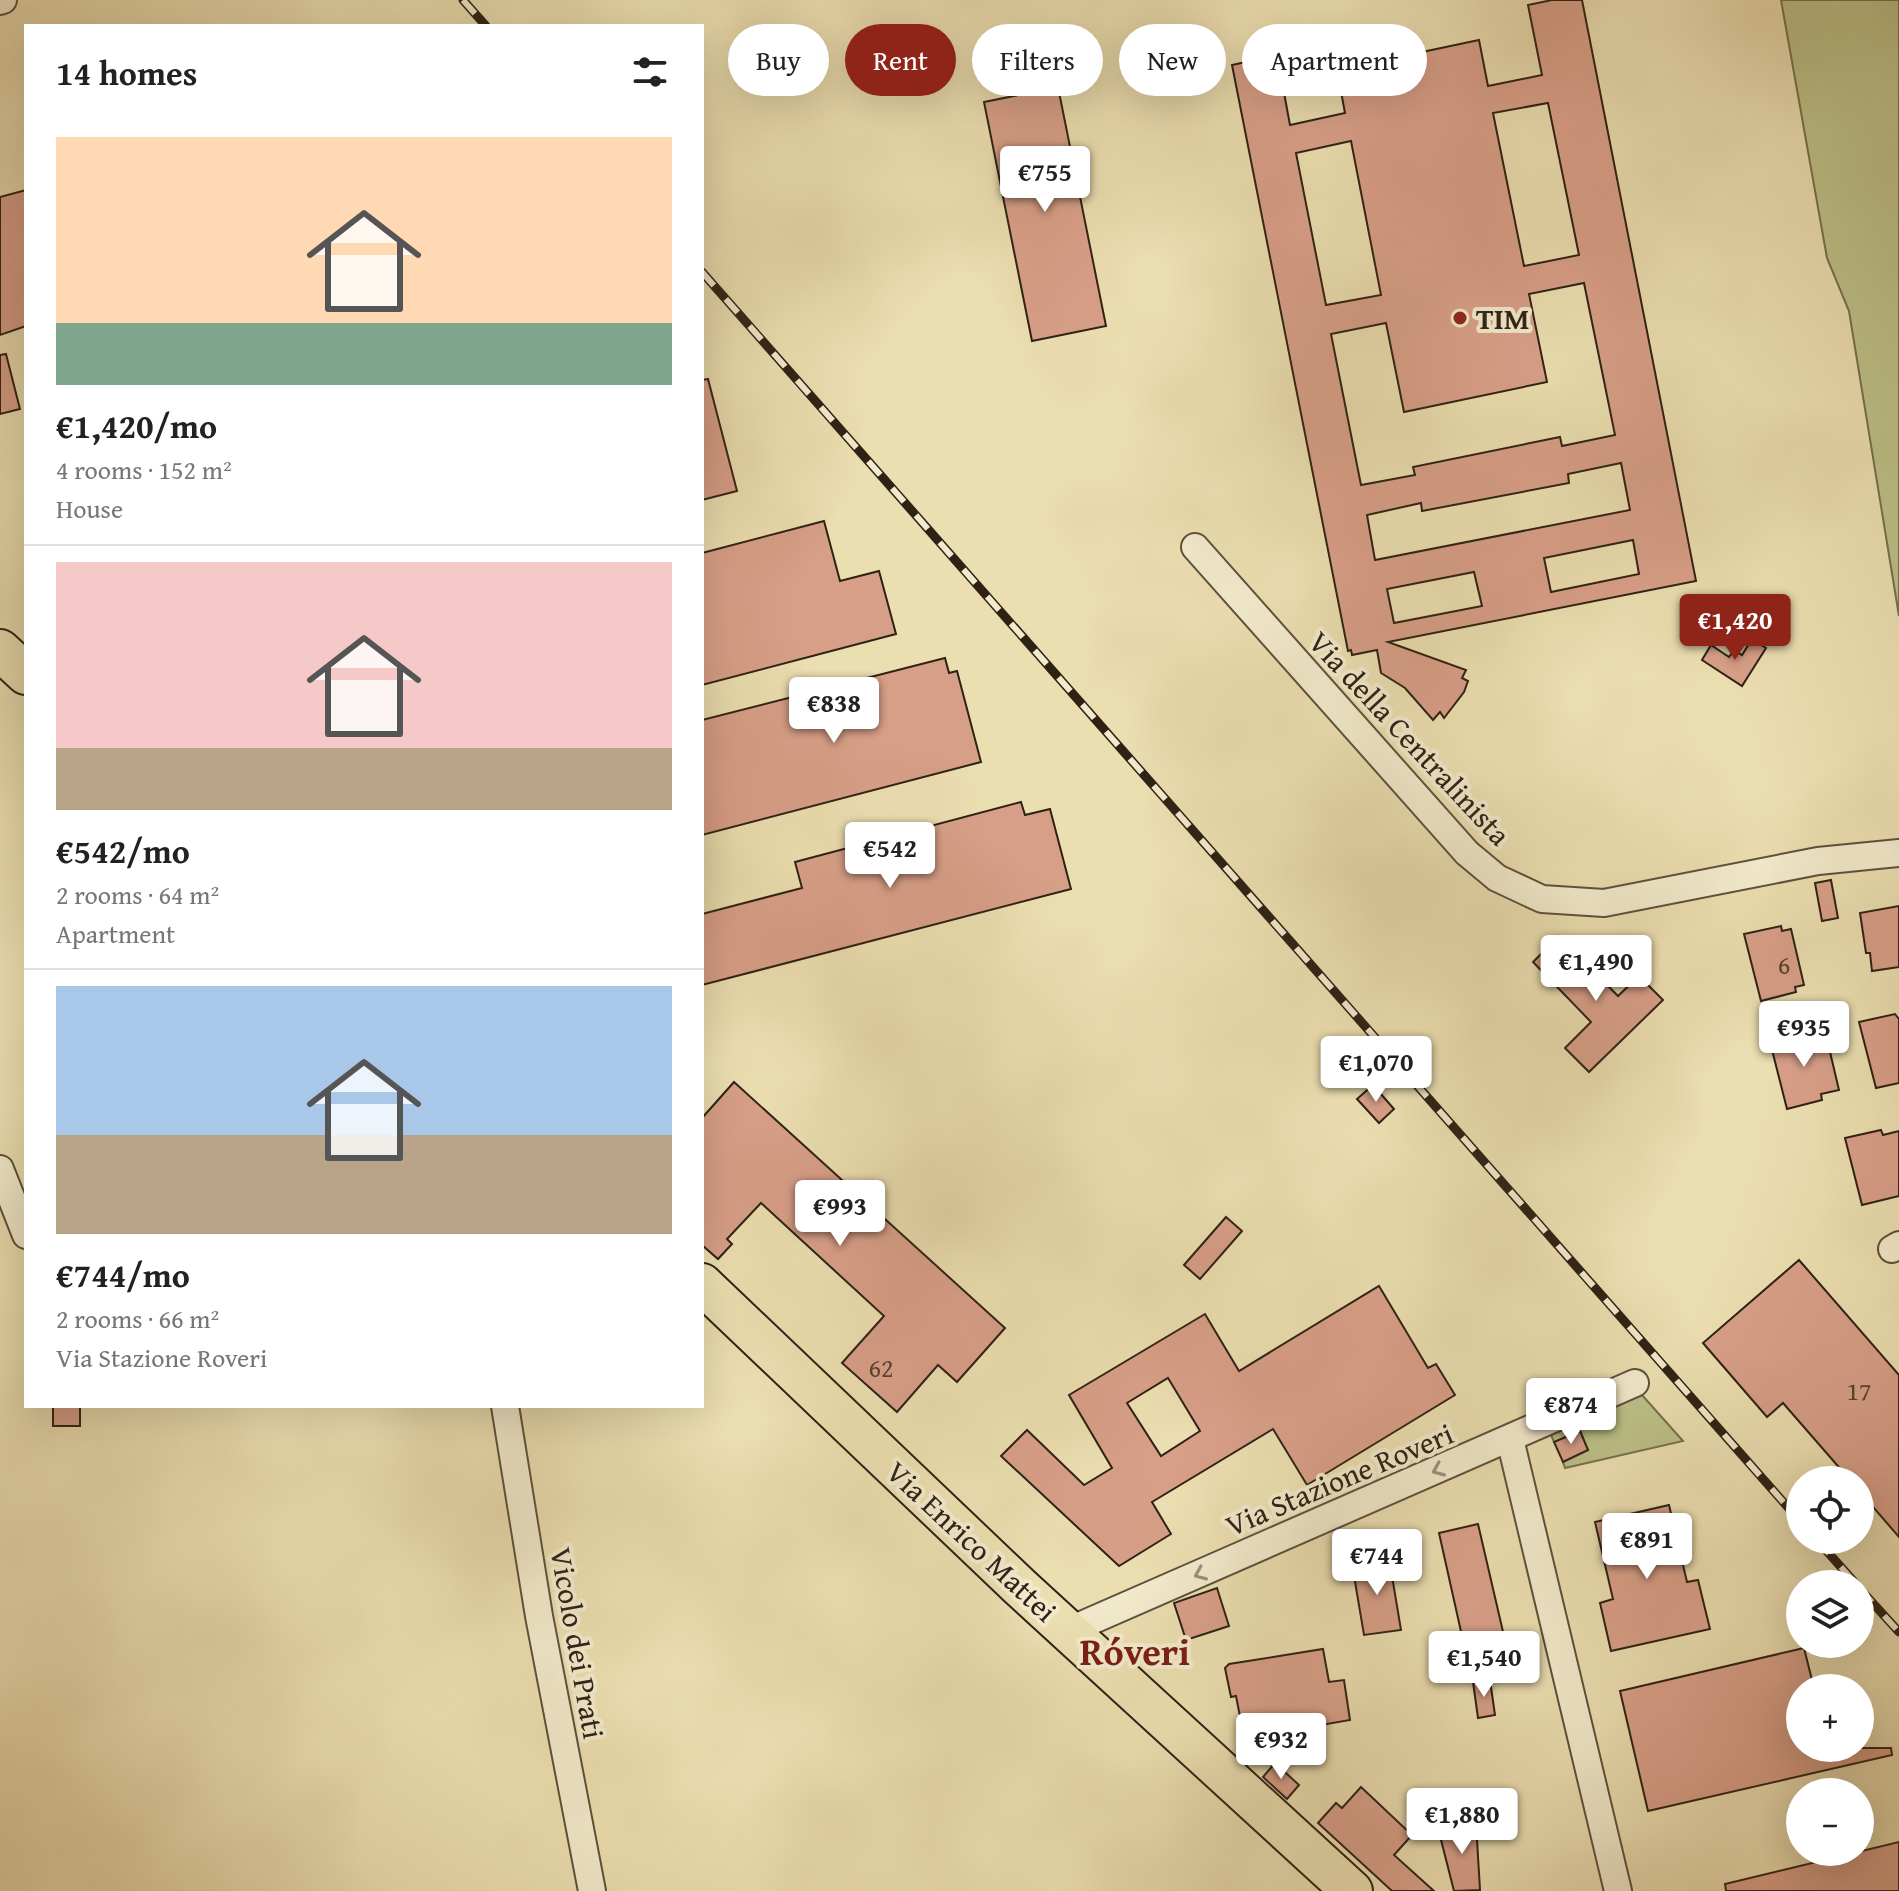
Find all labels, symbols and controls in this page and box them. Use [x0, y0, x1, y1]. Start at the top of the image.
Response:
chip: Buy [728, 24, 829, 96]
chip: Rent [845, 24, 956, 96]
chip: Filters [972, 24, 1103, 96]
chip: New [1119, 24, 1226, 96]
chip: Apartment [1242, 24, 1427, 96]
text: 14 homes [56, 48, 197, 97]
icon: filters [628, 50, 672, 94]
pin: €755 [998, 146, 1092, 214]
text: €755 [1018, 152, 1072, 191]
icon: home [292, 189, 436, 333]
place label: TIM [1476, 296, 1530, 340]
marker: TIM [1451, 309, 1469, 327]
text: €1,420/mo [56, 401, 217, 450]
text: 4 rooms · 152 m² [56, 450, 232, 489]
text: House [56, 489, 123, 528]
pin: €1,420 [1670, 594, 1800, 662]
text: €1,420 [1698, 600, 1772, 639]
icon: home [292, 614, 436, 758]
street label: Via della Centralinista [1299, 621, 1521, 855]
pin: €838 [787, 677, 881, 745]
text: €838 [807, 683, 861, 722]
pin: €542 [843, 822, 937, 890]
text: €542/mo [56, 826, 190, 875]
text: €542 [863, 828, 917, 867]
text: 2 rooms · 64 m² [56, 875, 219, 914]
text: Apartment [56, 914, 175, 953]
pin: €1,490 [1531, 935, 1661, 1003]
text: €1,490 [1559, 941, 1633, 980]
house number: 6 [1778, 945, 1790, 984]
pin: €935 [1757, 1001, 1851, 1069]
text: €935 [1777, 1007, 1831, 1046]
pin: €1,070 [1311, 1036, 1441, 1104]
icon: home [292, 1038, 436, 1182]
text: €1,070 [1339, 1042, 1413, 1081]
pin: €993 [793, 1180, 887, 1248]
text: €993 [813, 1186, 867, 1225]
text: €744/mo [56, 1250, 190, 1299]
text: 2 rooms · 66 m² [56, 1299, 219, 1338]
text: Via Stazione Roveri [56, 1338, 267, 1377]
house number: 62 [868, 1348, 894, 1387]
house number: 17 [1846, 1371, 1872, 1410]
pin: €874 [1524, 1378, 1618, 1446]
text: €874 [1544, 1384, 1598, 1423]
street label: Via Stazione Roveri [1218, 1411, 1460, 1547]
street label: Via Enrico Mattei [877, 1450, 1067, 1632]
one-way arrow [1432, 1461, 1446, 1477]
map controls [1786, 1466, 1874, 1866]
button: locate [1786, 1466, 1874, 1554]
pin: €891 [1600, 1513, 1694, 1581]
text: €891 [1620, 1519, 1674, 1558]
pin: €744 [1330, 1529, 1424, 1597]
text: €744 [1350, 1535, 1404, 1574]
street label: Vicolo dei Prati [540, 1544, 616, 1742]
one-way arrow [1193, 1565, 1208, 1581]
button: layers [1786, 1570, 1874, 1658]
district label: Róveri [1080, 1623, 1190, 1679]
pin: €1,540 [1419, 1631, 1549, 1699]
text: €1,540 [1447, 1637, 1521, 1676]
button: + [1786, 1674, 1874, 1762]
pin: €932 [1234, 1713, 1328, 1781]
text: €932 [1254, 1719, 1308, 1758]
button: − [1786, 1778, 1874, 1866]
pin: €1,880 [1397, 1788, 1527, 1856]
text: €1,880 [1425, 1794, 1499, 1833]

